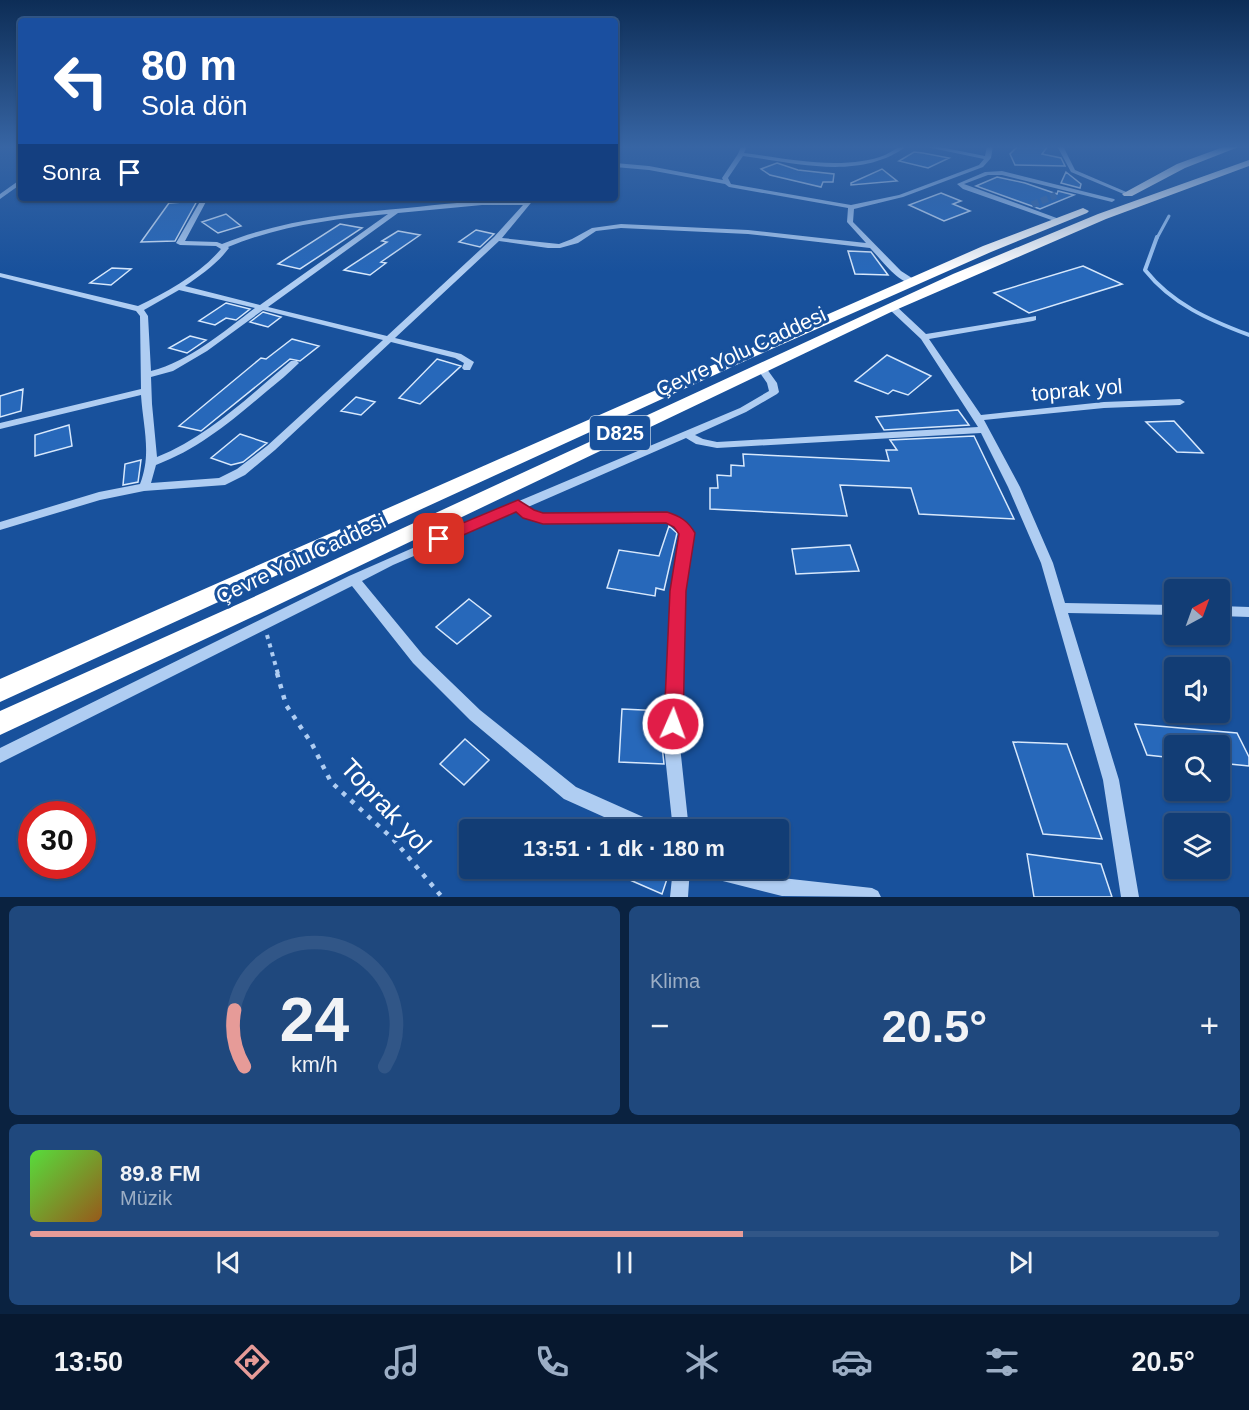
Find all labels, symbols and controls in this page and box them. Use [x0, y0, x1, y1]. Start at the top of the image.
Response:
icon: left [42, 42, 120, 120]
text: 80 m [141, 42, 237, 89]
text: Sola dön [141, 91, 248, 121]
icon: arrive [113, 156, 146, 189]
text: Sonra [42, 160, 101, 185]
street label: Çevre Yolu Caddesi [652, 302, 829, 401]
street label: toprak yol [1031, 374, 1123, 405]
road number: D825 [590, 416, 650, 450]
street label: Çevre Yolu Caddesi [212, 509, 389, 608]
pin [413, 513, 464, 564]
icon: arrive [422, 522, 455, 555]
north arrow [1164, 579, 1230, 645]
map controls [1164, 579, 1230, 879]
button: sound [1164, 657, 1230, 723]
position arrow [641, 692, 705, 756]
button: search [1164, 735, 1230, 801]
street label: Toprak yol [335, 752, 437, 860]
speed limit sign: 30 [18, 801, 96, 879]
button: layers [1164, 813, 1230, 879]
text: 13:51 · 1 dk · 180 m [523, 836, 725, 861]
text: Klima [650, 970, 700, 992]
text: 24 [280, 985, 349, 1054]
text: 20.5° [882, 1001, 987, 1052]
text: − [650, 1007, 669, 1044]
text: + [1200, 1007, 1219, 1044]
text: km/h [291, 1054, 338, 1078]
text: 89.8 FM [120, 1161, 201, 1186]
text: Müzik [120, 1187, 172, 1209]
icon: previous [212, 1246, 245, 1279]
icon: pause [608, 1246, 641, 1279]
icon: next [1004, 1246, 1037, 1279]
icon: directions [231, 1341, 273, 1383]
icon: music [381, 1341, 423, 1383]
icon: phone [531, 1341, 573, 1383]
icon: climate [681, 1341, 723, 1383]
icon: car [831, 1341, 873, 1383]
icon: filters [981, 1341, 1023, 1383]
text: 13:50 [54, 1347, 123, 1377]
text: 20.5° [1132, 1347, 1195, 1377]

